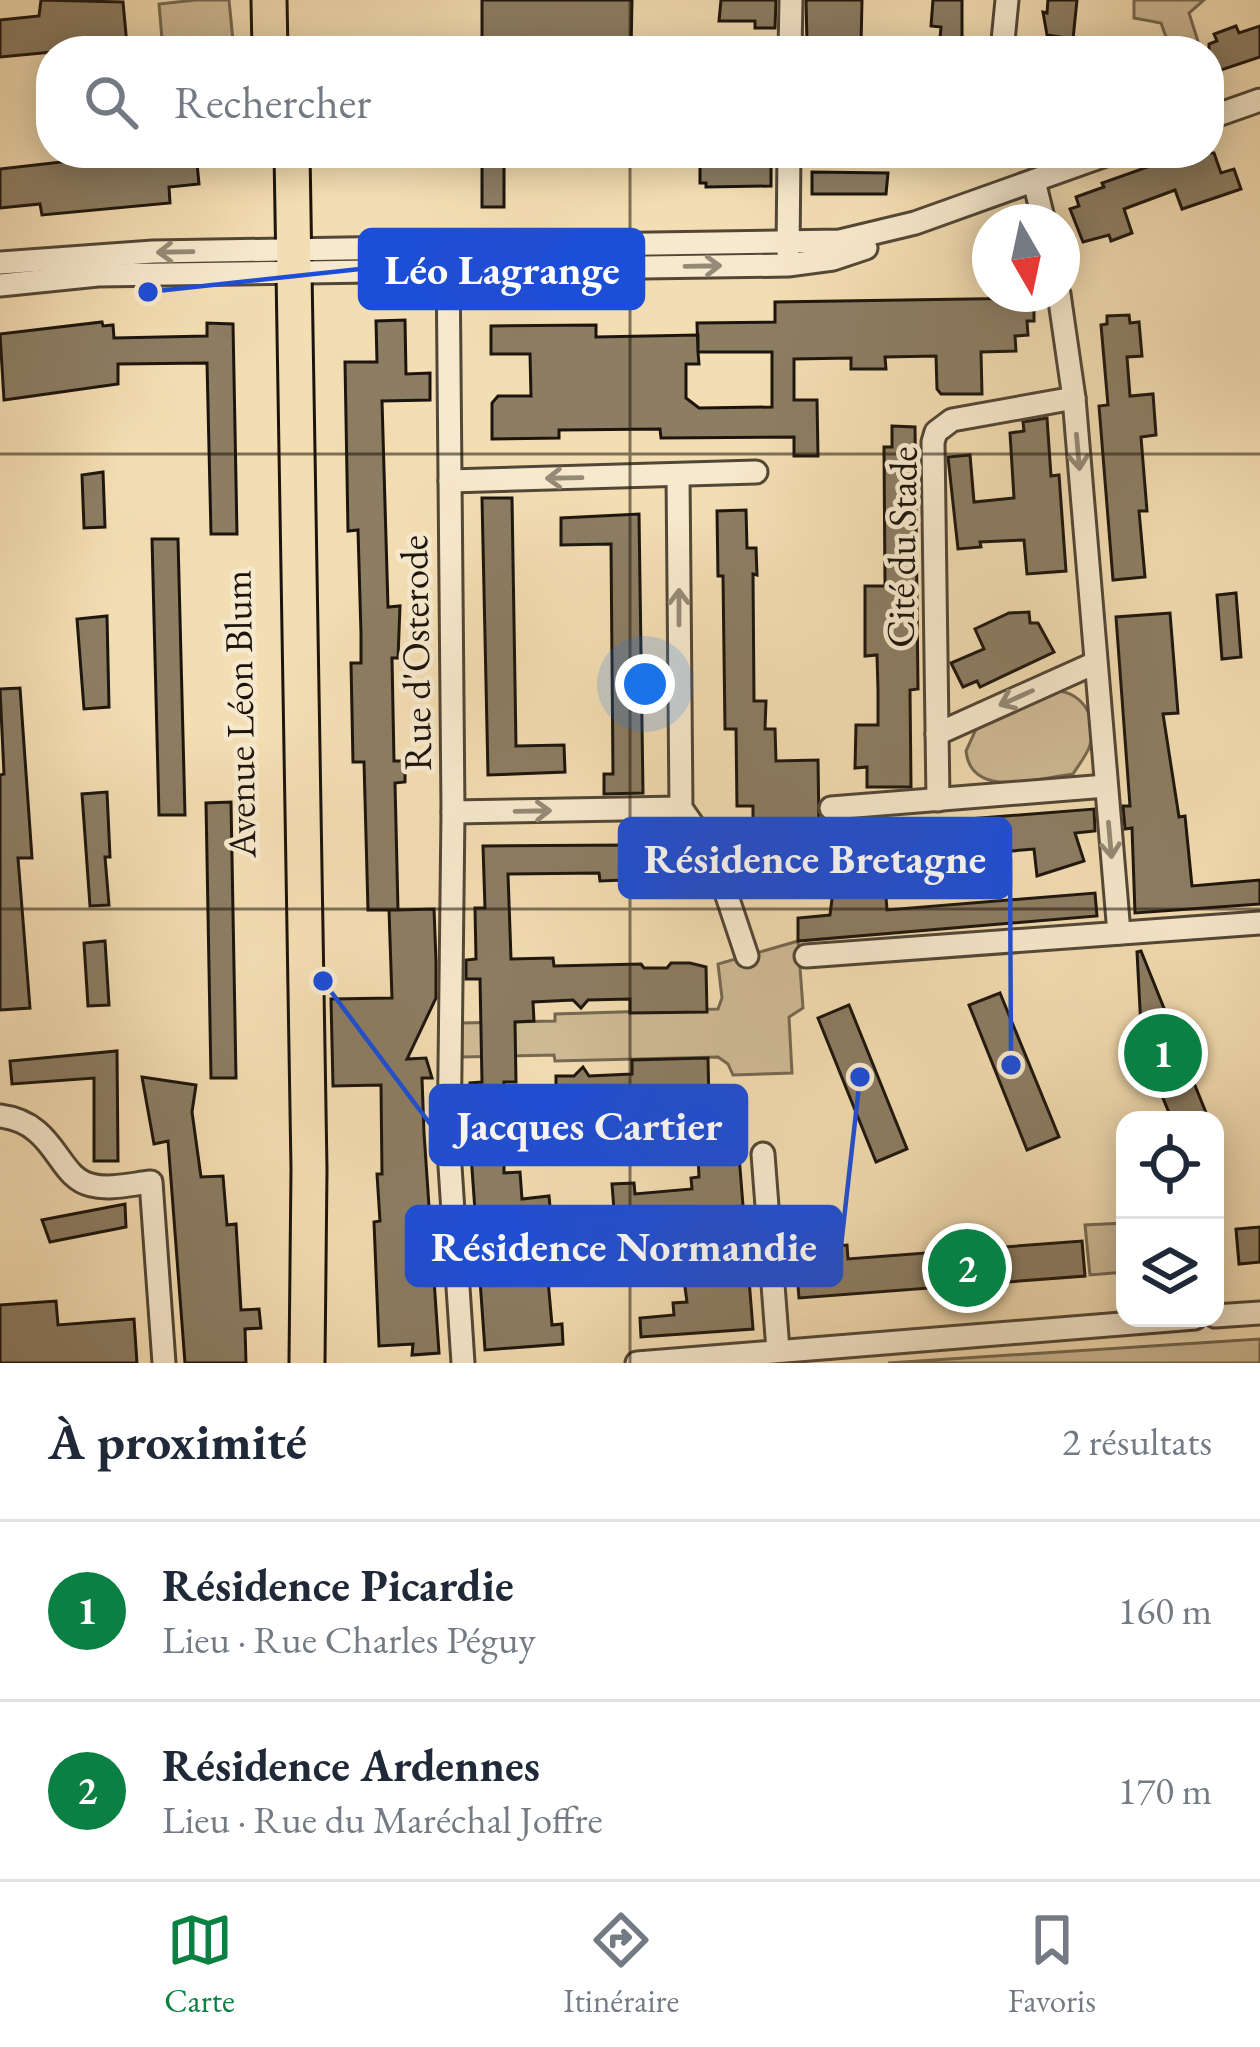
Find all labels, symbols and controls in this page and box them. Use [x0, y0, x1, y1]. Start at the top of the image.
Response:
search box [36, 36, 1224, 168]
icon: search [78, 69, 144, 135]
text: Rechercher [174, 73, 371, 131]
north arrow [972, 204, 1080, 312]
callout: Léo Lagrange [360, 230, 643, 308]
one-way arrow [156, 240, 195, 263]
text: Léo Lagrange [384, 242, 620, 297]
one-way arrow [683, 255, 722, 277]
one-way arrow [1067, 432, 1090, 471]
street label: Cité du Stade [874, 446, 929, 648]
one-way arrow [545, 466, 584, 489]
street label: Rue d'Osterode [388, 535, 443, 771]
street label: Avenue Léon Blum [211, 569, 268, 860]
one-way arrow [668, 588, 691, 627]
your location [615, 654, 675, 714]
one-way arrow [999, 689, 1035, 711]
one-way arrow [513, 799, 552, 822]
callout: Résidence Bretagne [620, 819, 1010, 897]
one-way arrow [1099, 820, 1122, 859]
text: Résidence Bretagne [644, 831, 986, 886]
pin: 1 [1124, 1008, 1202, 1098]
callout: Jacques Cartier [431, 1086, 746, 1164]
text: Jacques Cartier [452, 1098, 723, 1153]
map controls [1116, 1111, 1224, 1327]
button: locate [1116, 1111, 1224, 1219]
callout: Résidence Normandie [407, 1207, 841, 1285]
text: Résidence Normandie [431, 1219, 817, 1274]
button: layers [1116, 1219, 1224, 1327]
pin: 2 [928, 1223, 1006, 1313]
text: À proximité [48, 1408, 307, 1474]
text: 2 résultats [1062, 1416, 1212, 1467]
text: Résidence Picardie [162, 1556, 514, 1614]
text: 1 [77, 1585, 97, 1636]
text: 160 m [1118, 1585, 1212, 1636]
text: Lieu · Rue Charles Péguy [162, 1614, 536, 1665]
text: Résidence Ardennes [162, 1736, 540, 1794]
text: 2 [77, 1765, 97, 1816]
text: 170 m [1118, 1765, 1212, 1816]
text: Lieu · Rue du Maréchal Joffre [162, 1794, 603, 1845]
tab: Carte [164, 1907, 235, 2022]
tab: Itinéraire [563, 1907, 679, 2022]
tab: Favoris [1008, 1907, 1096, 2022]

